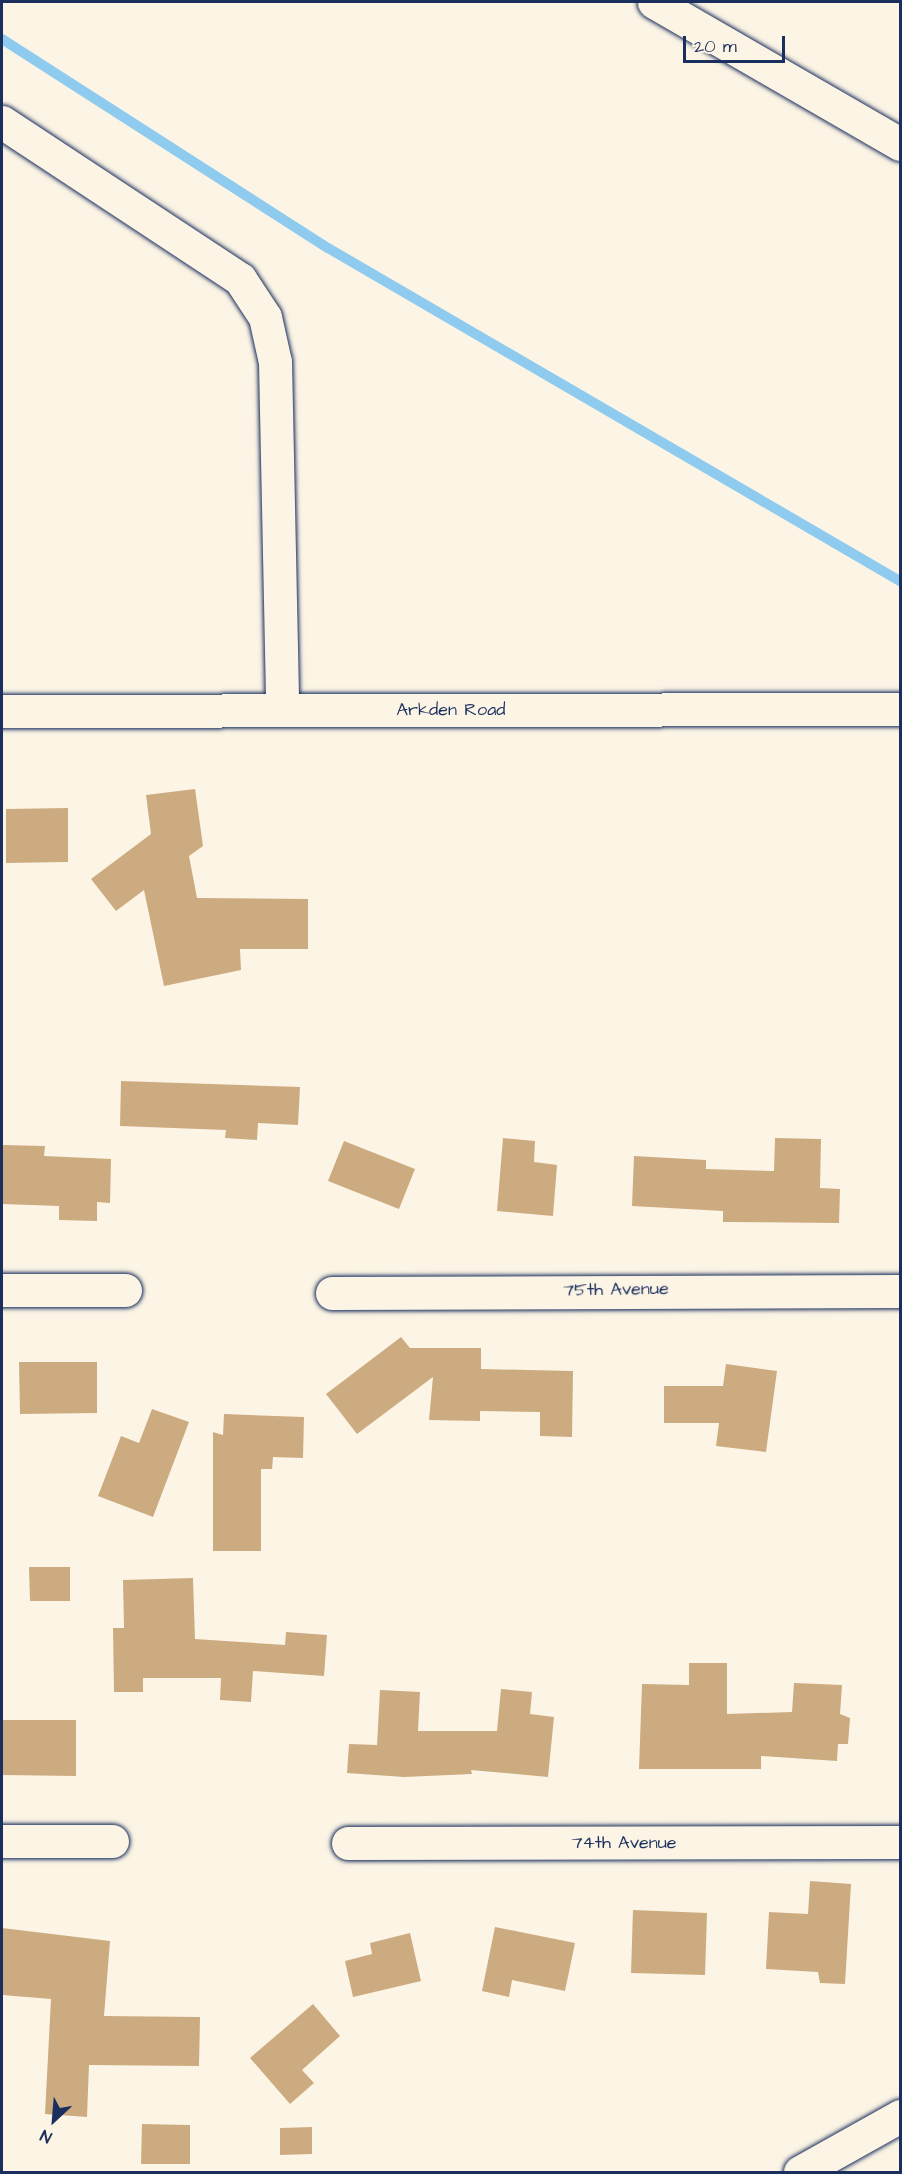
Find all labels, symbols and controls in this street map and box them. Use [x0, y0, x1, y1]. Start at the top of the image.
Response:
scale bar [686, 24, 788, 62]
text: 20 m [694, 34, 737, 59]
street label: Arkden Road [396, 699, 506, 721]
street label: 75th Avenue [563, 1278, 669, 1302]
street label: 74th Avenue [571, 1832, 677, 1854]
north arrow [24, 2090, 84, 2150]
text: N [37, 2124, 55, 2148]

